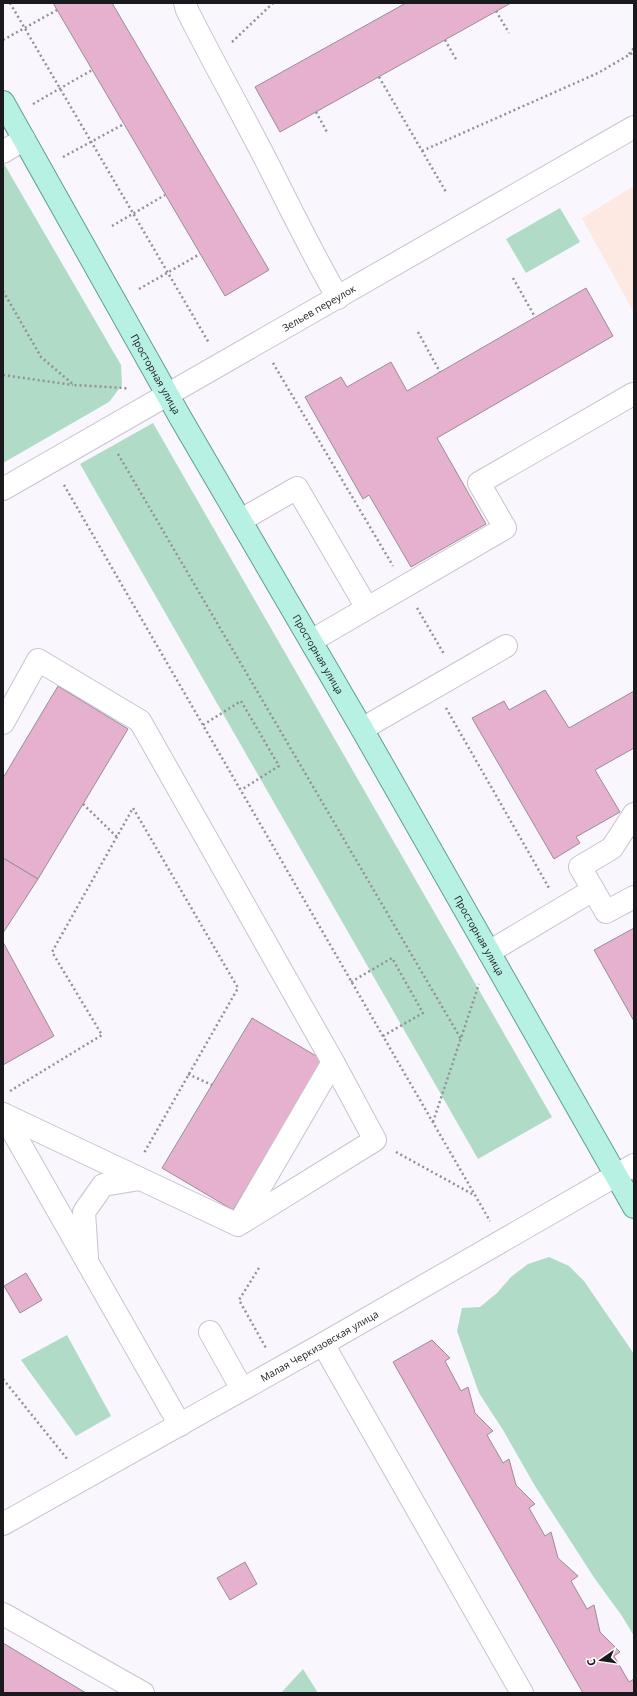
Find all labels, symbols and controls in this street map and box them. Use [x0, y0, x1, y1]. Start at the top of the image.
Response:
street label: Зельев переулок [279, 281, 359, 334]
street label: Просторная улица [128, 331, 184, 417]
street label: Просторная улица [290, 612, 347, 697]
street label: Просторная улица [451, 893, 508, 978]
street label: Малая Черкизовская улица [258, 1307, 381, 1385]
north arrow [581, 1640, 621, 1680]
text: С [583, 1657, 599, 1667]

